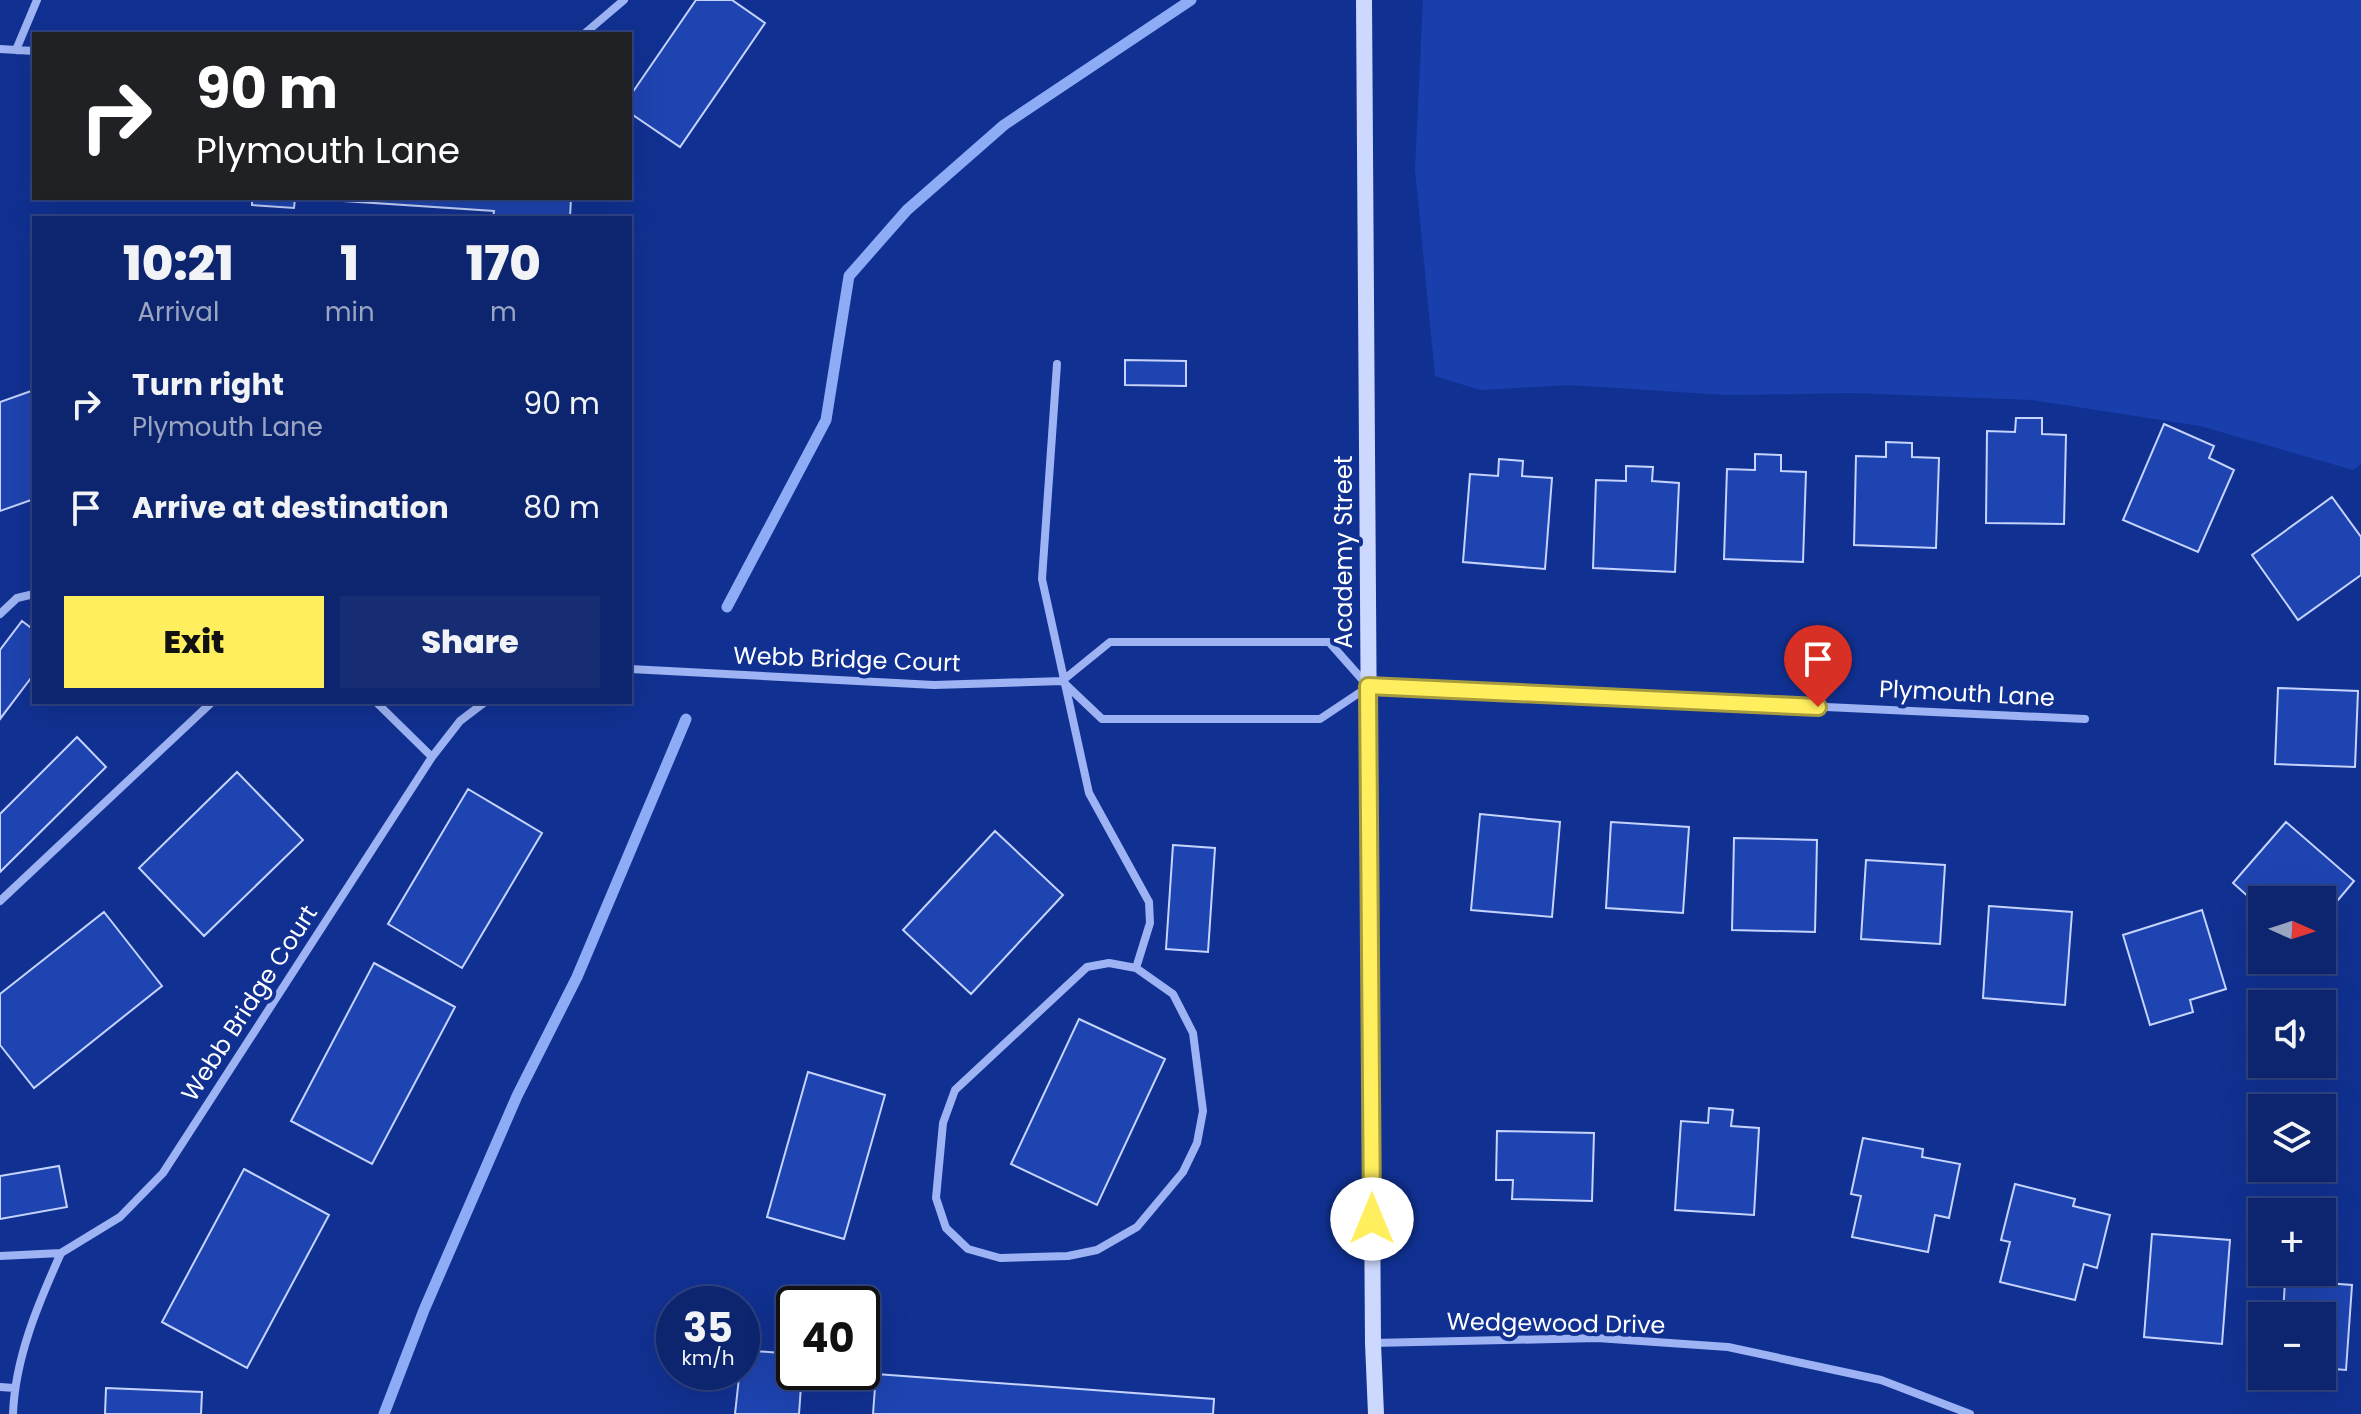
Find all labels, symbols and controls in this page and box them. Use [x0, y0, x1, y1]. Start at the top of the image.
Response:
text: 90 m [196, 49, 338, 128]
icon: right [64, 64, 168, 168]
text: Plymouth Lane [196, 125, 460, 176]
text: 10:21 [123, 230, 234, 297]
text: 1 [340, 230, 359, 297]
text: 170 [466, 230, 541, 297]
text: Arrival [137, 294, 219, 330]
text: min [325, 294, 375, 330]
text: m [490, 294, 517, 330]
text: Turn right [132, 363, 284, 406]
icon: right [64, 382, 108, 426]
text: 90 m [523, 382, 600, 425]
text: Plymouth Lane [132, 409, 323, 445]
street label: Academy Street [1327, 456, 1360, 648]
icon: arrive [64, 486, 108, 530]
text: Arrive at destination [132, 486, 449, 529]
text: 80 m [523, 486, 600, 529]
button: Exit [64, 596, 324, 688]
button: Share [340, 596, 600, 688]
pin [1784, 625, 1852, 707]
icon: arrive [1796, 637, 1840, 681]
street label: Webb Bridge Court [733, 639, 961, 679]
street label: Plymouth Lane [1878, 672, 2056, 714]
north arrow [2248, 886, 2336, 974]
map controls [2248, 886, 2336, 1390]
street label: Webb Bridge Court [173, 899, 325, 1107]
button: sound [2248, 990, 2336, 1078]
button: layers [2248, 1094, 2336, 1182]
position arrow [1330, 1177, 1414, 1261]
button: + [2248, 1198, 2336, 1286]
speed limit sign: 40 [776, 1286, 880, 1390]
text: 35 [683, 1300, 733, 1356]
button: − [2248, 1302, 2336, 1390]
street label: Wedgewood Drive [1446, 1305, 1666, 1341]
text: km/h [681, 1344, 735, 1372]

